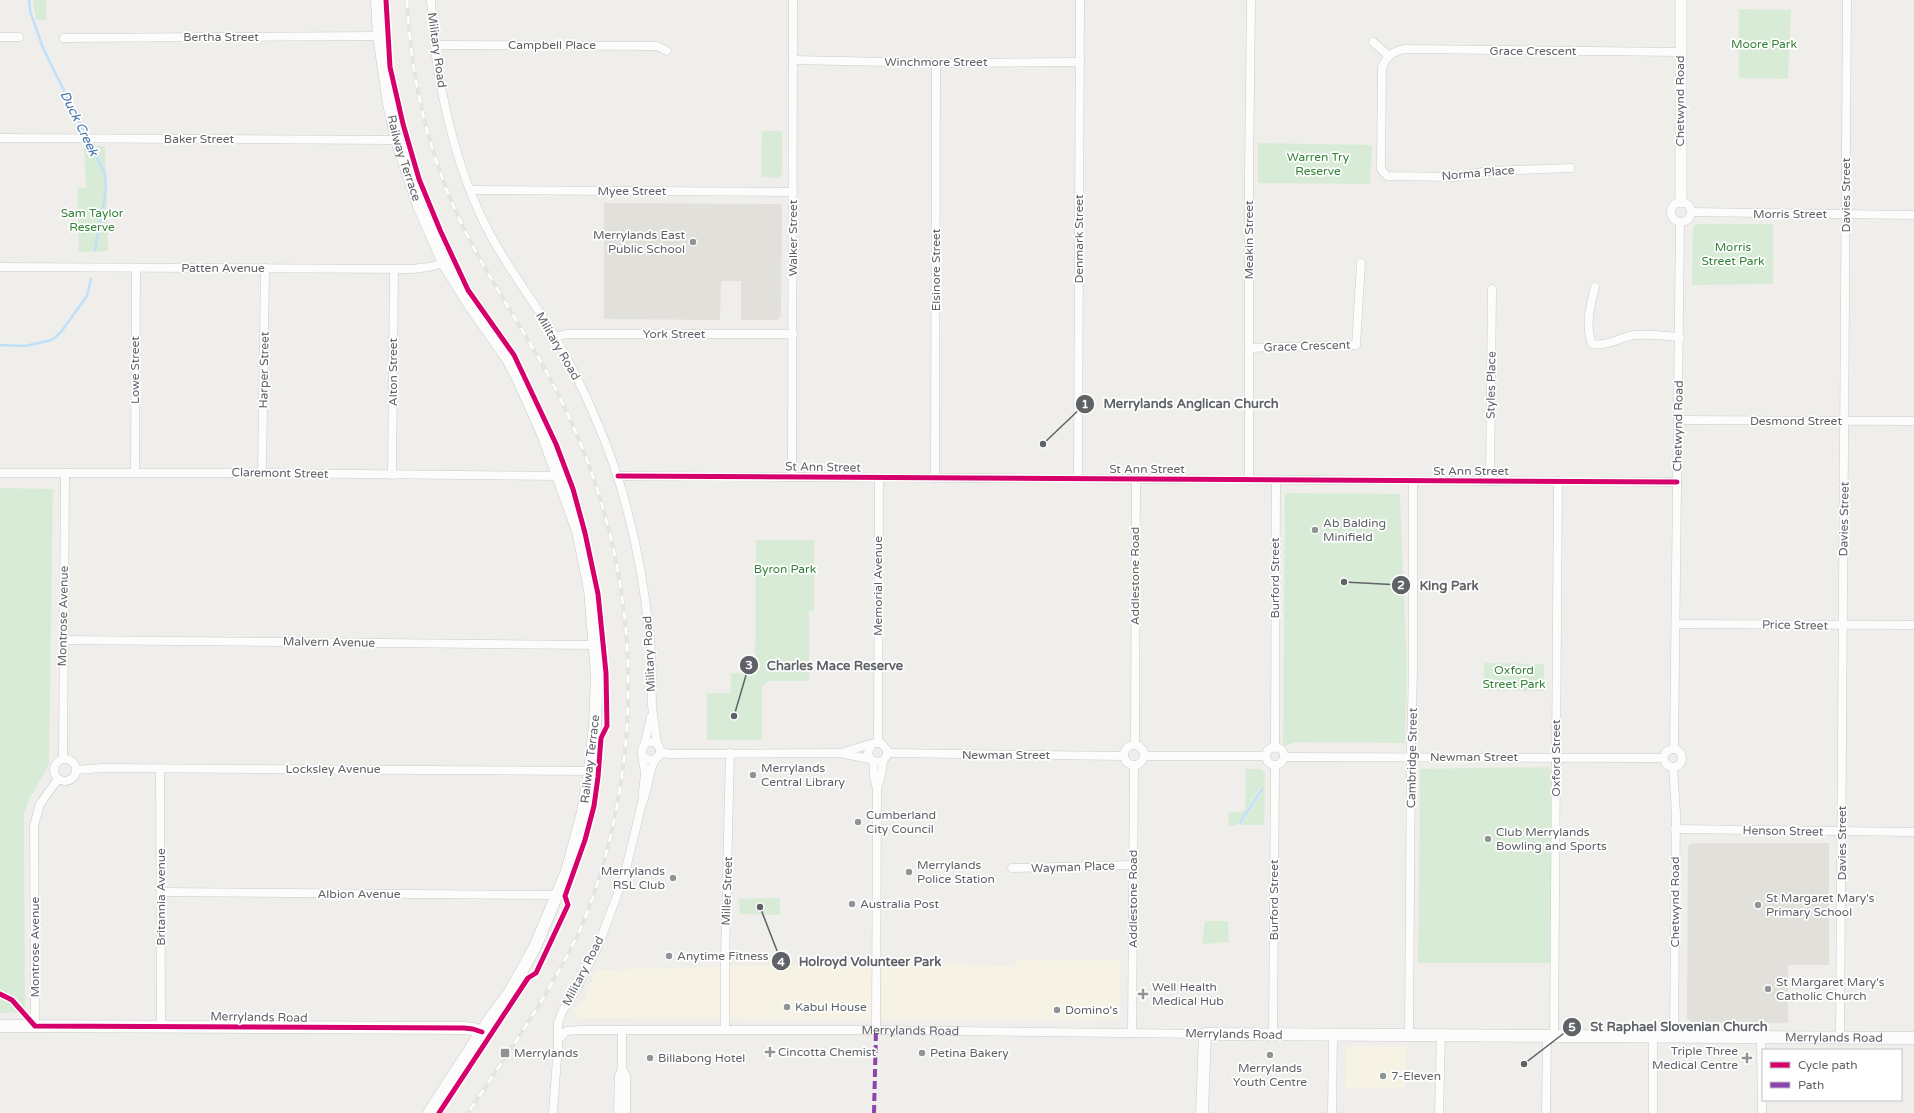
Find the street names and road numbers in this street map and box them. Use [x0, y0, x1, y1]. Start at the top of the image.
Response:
street label: Military Road [425, 11, 449, 89]
street label: Bertha Street [183, 30, 259, 44]
street label: Campbell Place [508, 38, 596, 52]
street label: Grace Crescent [1490, 44, 1577, 58]
street label: Winchmore Street [885, 55, 988, 69]
street label: Chetwynd Road [1673, 55, 1687, 147]
street label: Railway Terrace [385, 114, 424, 203]
street label: Baker Street [164, 132, 235, 146]
street label: Davies Street [1839, 157, 1853, 232]
street label: Norma Place [1441, 163, 1515, 183]
street label: Myee Street [598, 184, 667, 198]
street label: Denmark Street [1072, 194, 1086, 284]
street label: Walker Street [786, 199, 800, 276]
street label: Meakin Street [1242, 200, 1256, 280]
street label: Morris Street [1753, 207, 1827, 221]
street label: Elsinore Street [929, 228, 943, 311]
street label: Patten Avenue [181, 261, 265, 275]
street label: Military Road [533, 310, 583, 382]
street label: York Street [643, 327, 706, 341]
street label: Harper Street [256, 331, 272, 409]
street label: Lowe Street [128, 336, 142, 404]
street label: Alton Street [386, 337, 400, 406]
street label: Grace Crescent [1263, 337, 1351, 355]
street label: Styles Place [1483, 351, 1499, 419]
street label: Chetwynd Road [1670, 380, 1686, 472]
street label: Desmond Street [1750, 414, 1842, 428]
street label: St Ann Street [785, 459, 861, 475]
street label: St Ann Street [1109, 462, 1185, 476]
street label: St Ann Street [1433, 464, 1509, 478]
street label: Claremont Street [232, 465, 329, 481]
street label: Davies Street [1836, 481, 1852, 557]
street label: Addlestone Road [1128, 527, 1142, 625]
street label: Memorial Avenue [871, 536, 885, 636]
street label: Burford Street [1268, 537, 1282, 619]
street label: Montrose Avenue [55, 565, 71, 667]
street label: Military Road [640, 616, 658, 692]
street label: Price Street [1762, 617, 1829, 633]
street label: Malvern Avenue [283, 634, 376, 650]
street label: Cambridge Street [1404, 707, 1420, 808]
street label: Railway Terrace [578, 714, 602, 804]
street label: Oxford Street [1549, 719, 1563, 797]
street label: Newman Street [962, 748, 1051, 762]
street label: Newman Street [1430, 750, 1519, 764]
street label: Locksley Avenue [285, 762, 381, 776]
street label: Davies Street [1835, 805, 1849, 880]
street label: Henson Street [1742, 823, 1824, 839]
street label: Britannia Avenue [154, 848, 168, 946]
street label: Addlestone Road [1126, 850, 1140, 948]
street label: Miller Street [719, 856, 735, 926]
street label: Chetwynd Road [1668, 856, 1682, 948]
street label: Wayman Place [1031, 859, 1115, 875]
street label: Burford Street [1267, 859, 1281, 941]
street label: Albion Avenue [317, 887, 401, 901]
street label: Montrose Avenue [28, 896, 42, 997]
street label: Military Road [559, 934, 607, 1008]
street label: Merrylands Road [210, 1009, 308, 1025]
street label: Merrylands Road [862, 1023, 959, 1038]
street label: Merrylands Road [1185, 1026, 1283, 1042]
street label: Merrylands Road [1785, 1030, 1883, 1045]

